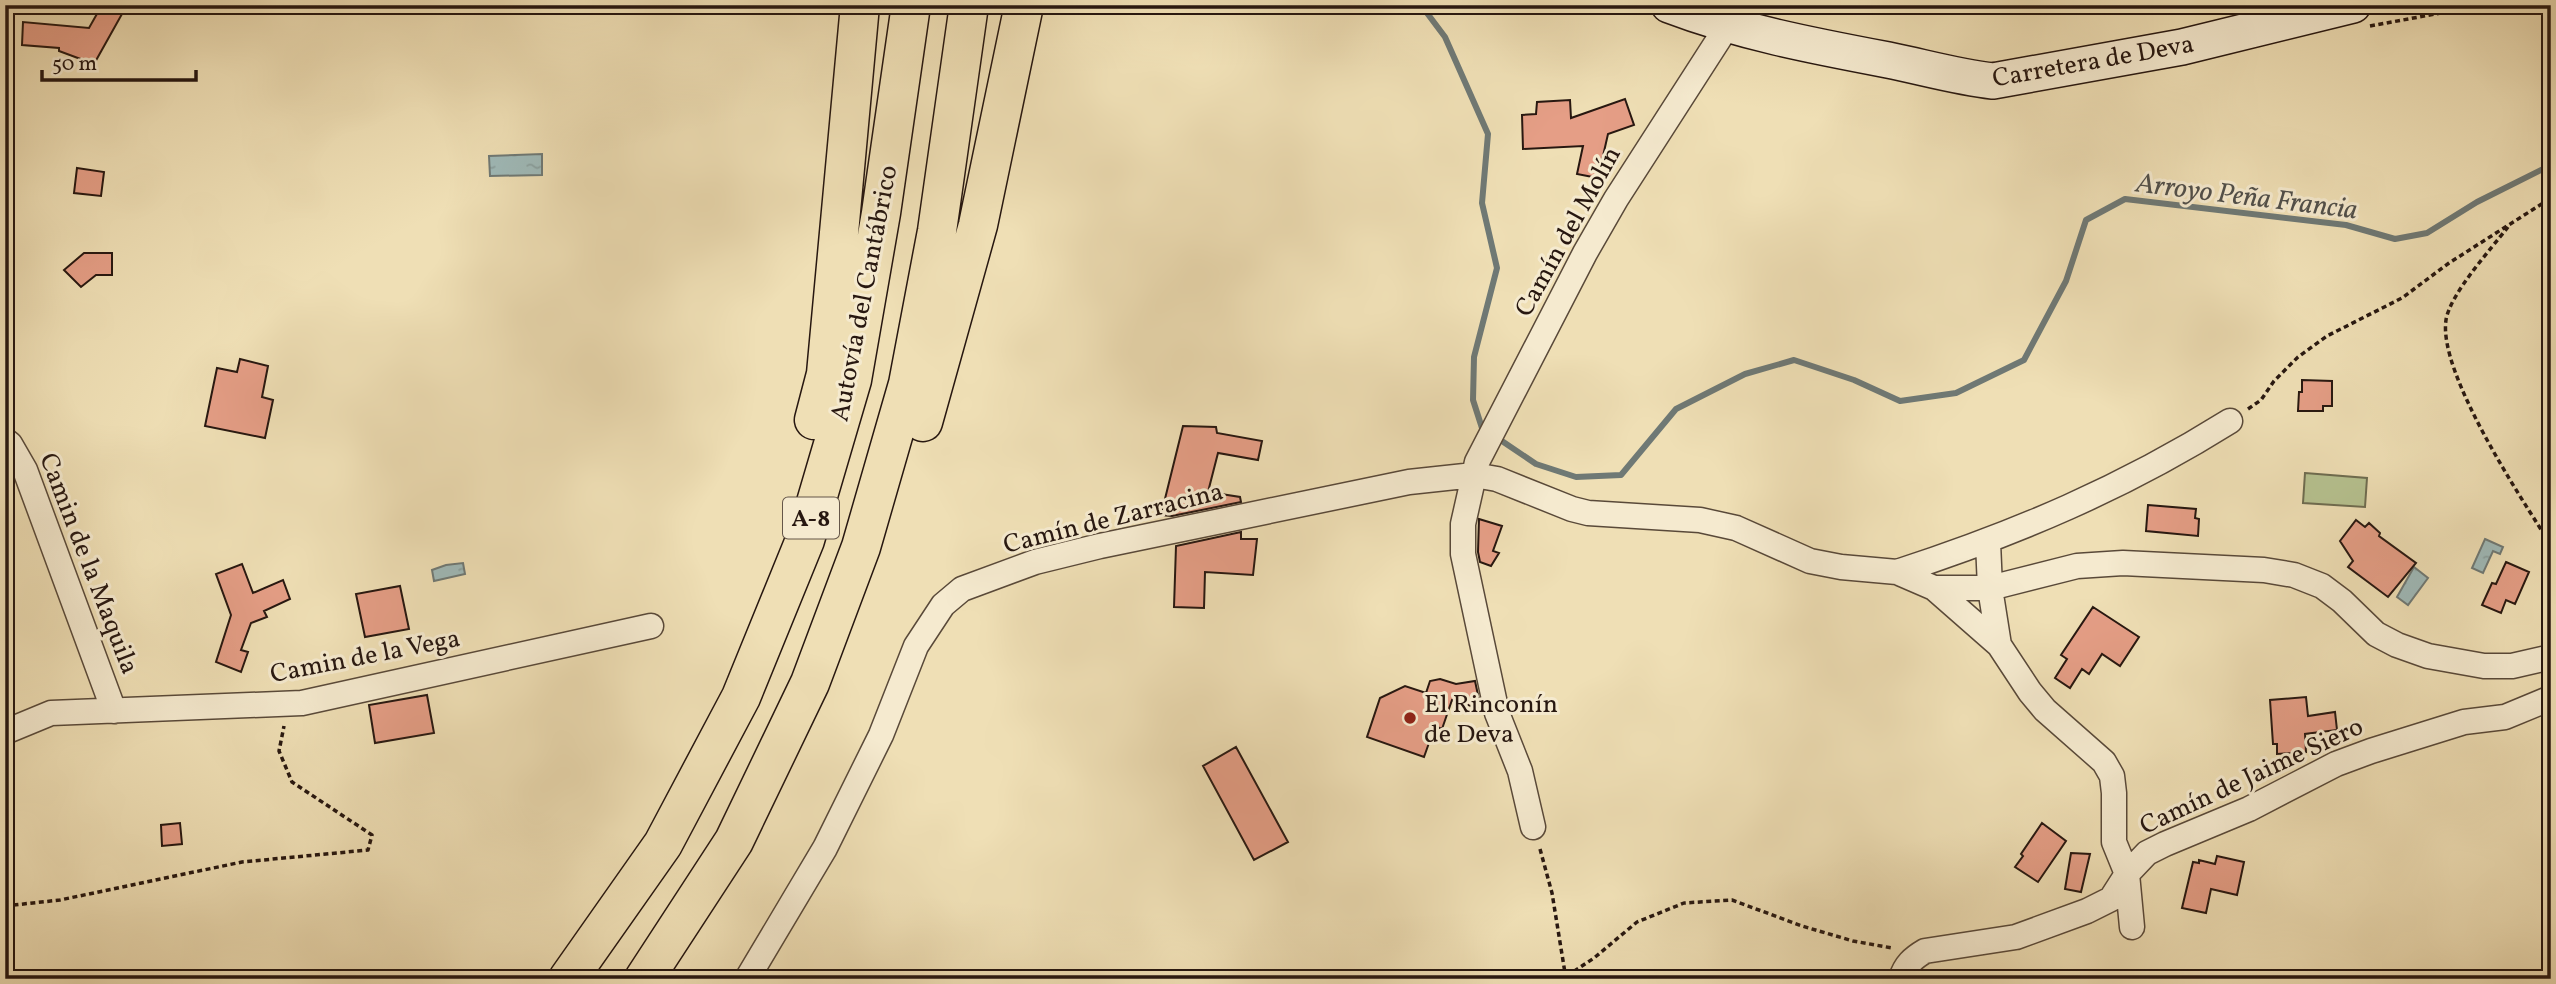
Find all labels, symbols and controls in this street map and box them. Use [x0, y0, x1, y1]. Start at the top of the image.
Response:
street label: Carretera de Deva [1990, 27, 2197, 97]
scale bar [42, 38, 196, 82]
text: 50 m [52, 50, 97, 79]
street label: Camín del Molín [1507, 140, 1631, 324]
street label: Autovía del Cantábrico [822, 162, 907, 425]
water label: Arroyo Peña Francia [2133, 164, 2360, 230]
street label: Camin de la Maquila [29, 448, 147, 679]
street label: Camín de Zarracina [1000, 474, 1227, 564]
road number: A-8 [783, 498, 839, 538]
street label: Camin de la Vega [267, 621, 463, 693]
place label: El Rinconín de Deva [1424, 687, 1558, 753]
street label: Camín de Jaime Siero [2134, 709, 2369, 844]
marker: El Rinconín de Deva [1402, 710, 1418, 726]

